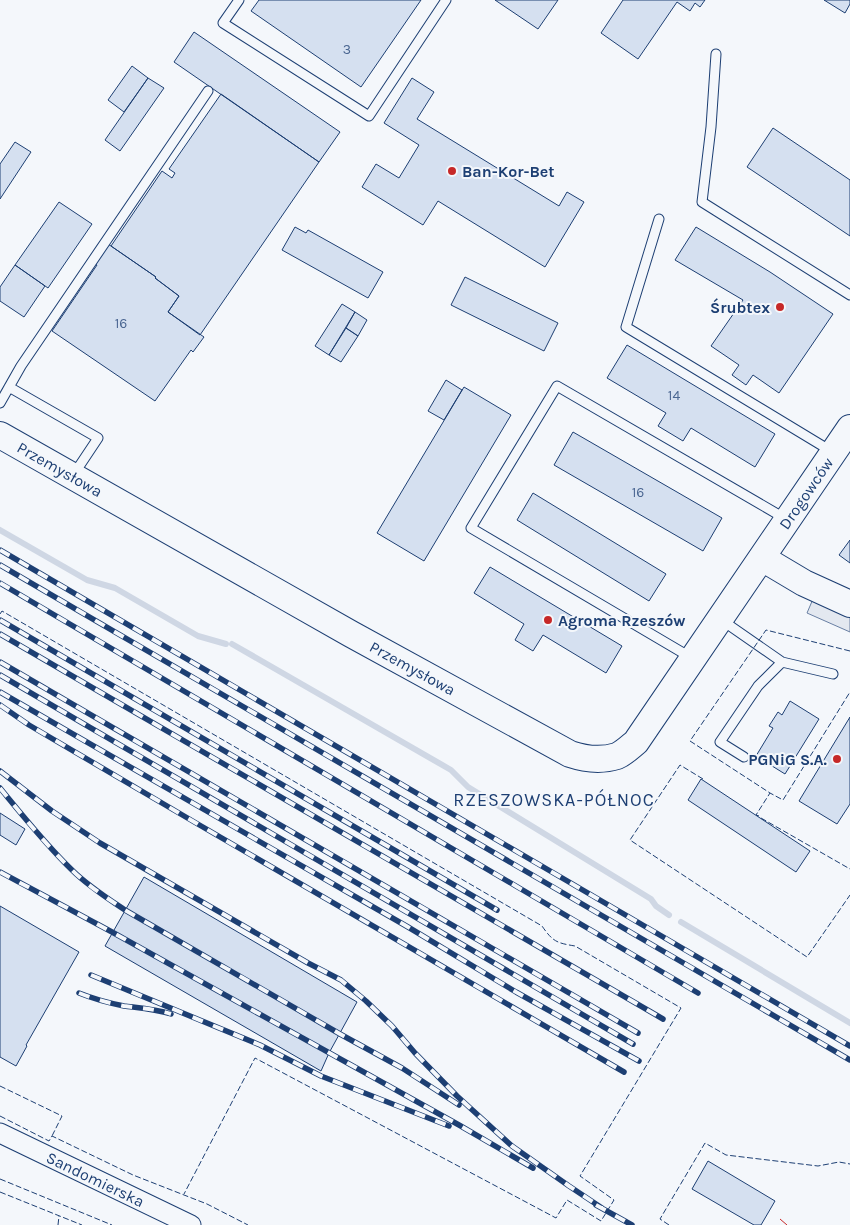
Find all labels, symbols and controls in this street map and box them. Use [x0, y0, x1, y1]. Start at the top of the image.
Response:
house number: 3 [343, 41, 351, 58]
place label: Ban-Kor-Bet [462, 162, 555, 181]
marker: Ban-Kor-Bet [446, 165, 458, 177]
place label: Śrubtex [710, 298, 770, 317]
marker: Śrubtex [774, 301, 786, 313]
house number: 16 [115, 315, 127, 332]
house number: 14 [668, 387, 680, 404]
street label: Przemysłowa [14, 438, 106, 501]
street label: Drogowców [775, 453, 838, 533]
house number: 16 [632, 484, 644, 501]
place label: Agroma Rzeszów [558, 611, 686, 630]
marker: Agroma Rzeszów [542, 614, 554, 626]
street label: Przemysłowa [366, 637, 459, 699]
place label: PGNiG S.A. [748, 750, 828, 769]
marker: PGNiG S.A. [831, 753, 843, 765]
district label: RZESZOWSKA-PÓŁNOC [453, 788, 655, 811]
street label: Sandomierska [43, 1148, 147, 1211]

